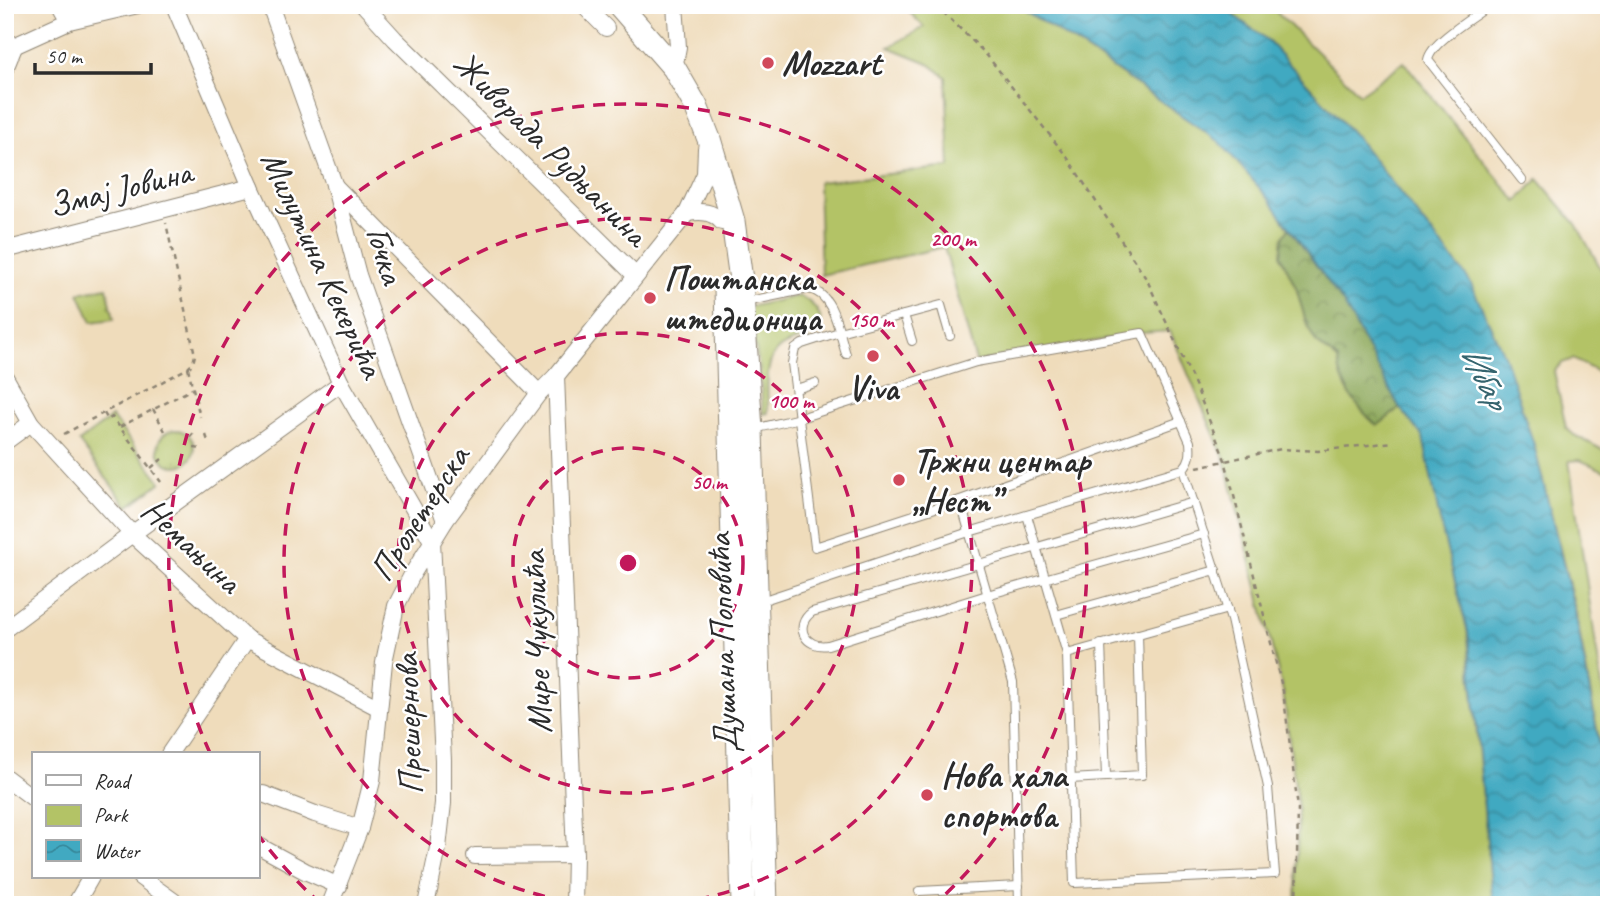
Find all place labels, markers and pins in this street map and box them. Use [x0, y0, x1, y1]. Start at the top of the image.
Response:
place label: Mozzart [782, 41, 884, 86]
marker: Mozzart [760, 55, 776, 71]
place label: Поштанска штедионица [664, 256, 824, 341]
marker: Поштанска штедионица [642, 290, 658, 306]
marker: Viva [865, 348, 881, 364]
place label: Viva [848, 366, 901, 411]
place label: Тржни центар „Нест” [913, 438, 1093, 523]
marker: Тржни центар „Нест” [891, 472, 907, 488]
centre of rings [616, 551, 640, 575]
place label: Нова хала спортова [941, 753, 1070, 838]
marker: Нова хала спортова [919, 787, 935, 803]

